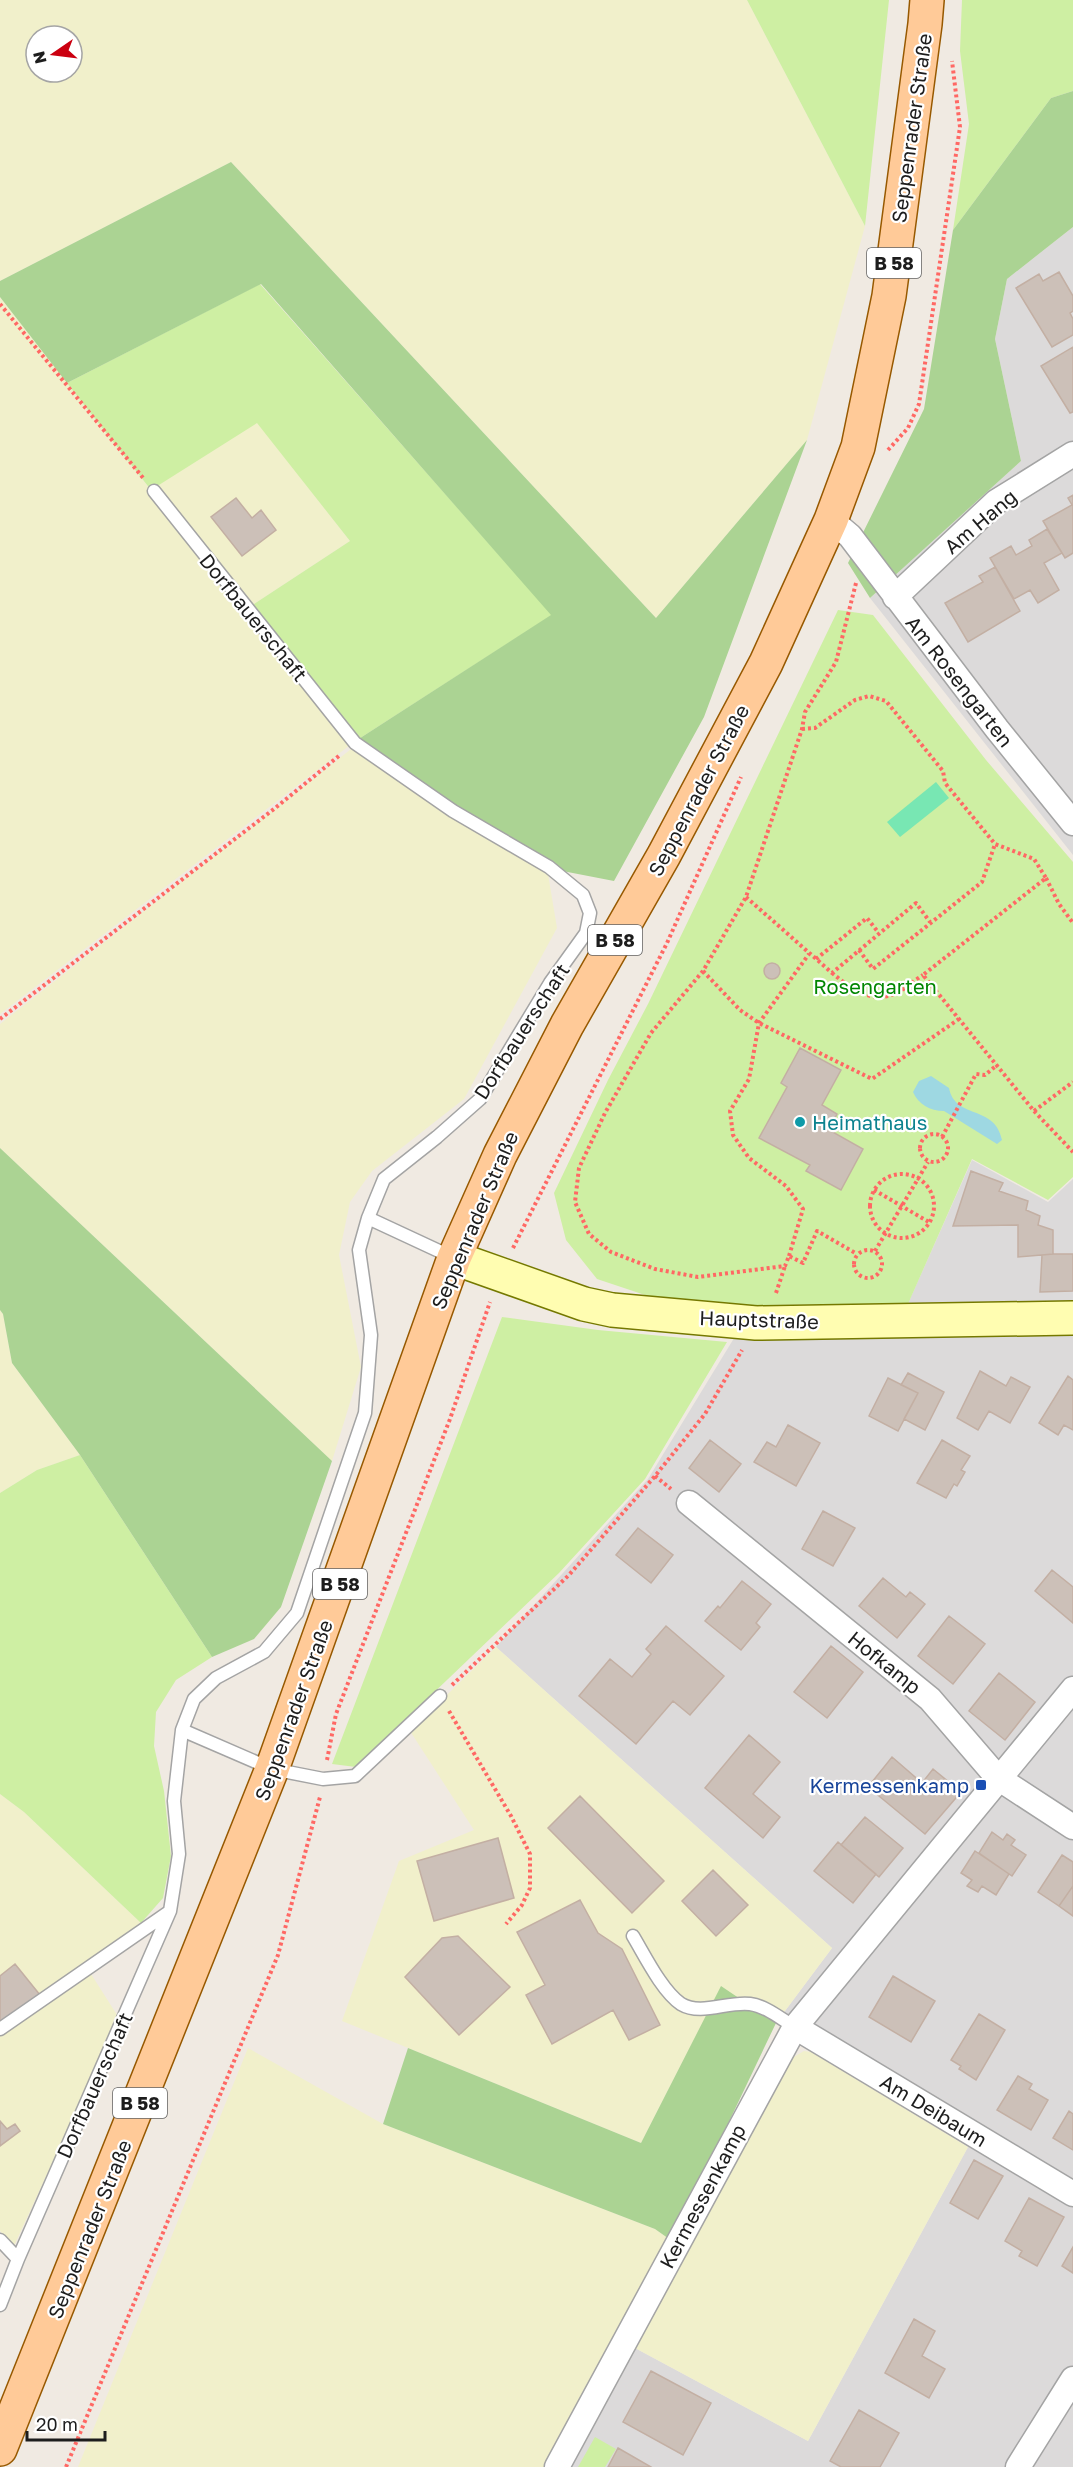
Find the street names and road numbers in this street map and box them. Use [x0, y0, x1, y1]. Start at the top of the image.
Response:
street label: Seppenrader Straße [886, 32, 936, 224]
road number: B 58 [867, 248, 921, 278]
street label: Am Hang [939, 484, 1021, 558]
street label: Dorfbauerschaft [195, 548, 313, 686]
street label: Am Rosengarten [901, 611, 1019, 751]
street label: Seppenrader Straße [643, 700, 753, 880]
road number: B 58 [588, 925, 642, 955]
street label: Dorfbauerschaft [468, 959, 574, 1103]
street label: Seppenrader Straße [426, 1127, 522, 1313]
street label: Hauptstraße [699, 1305, 819, 1333]
road number: B 58 [313, 1569, 367, 1599]
street label: Seppenrader Straße [249, 1616, 337, 1804]
street label: Hofkamp [844, 1625, 926, 1699]
street label: Dorfbauerschaft [51, 2008, 137, 2162]
street label: Am Deibaum [876, 2069, 992, 2151]
road number: B 58 [113, 2088, 167, 2118]
street label: Kermessenkamp [654, 2120, 750, 2272]
street label: Seppenrader Straße [42, 2136, 136, 2322]

